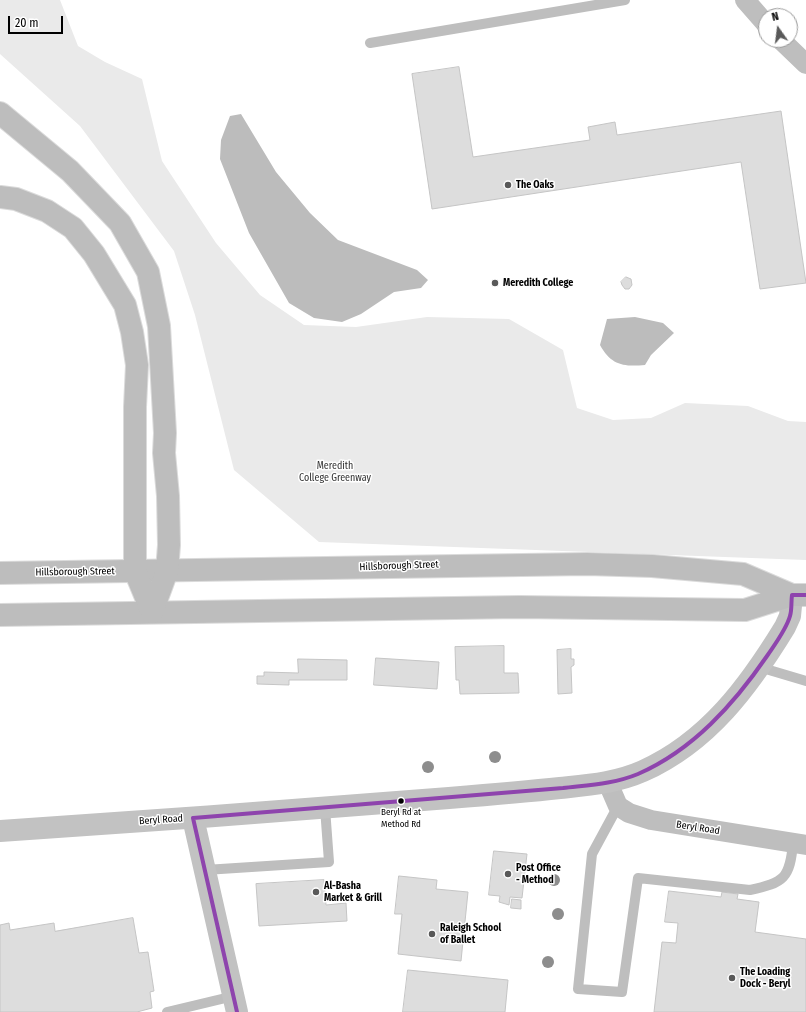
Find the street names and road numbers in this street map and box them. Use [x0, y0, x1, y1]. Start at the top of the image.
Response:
street label: Hillsborough Street [359, 559, 439, 573]
street label: Hillsborough Street [35, 565, 115, 579]
street label: Beryl Road [139, 812, 183, 828]
street label: Beryl Road [675, 819, 721, 837]

